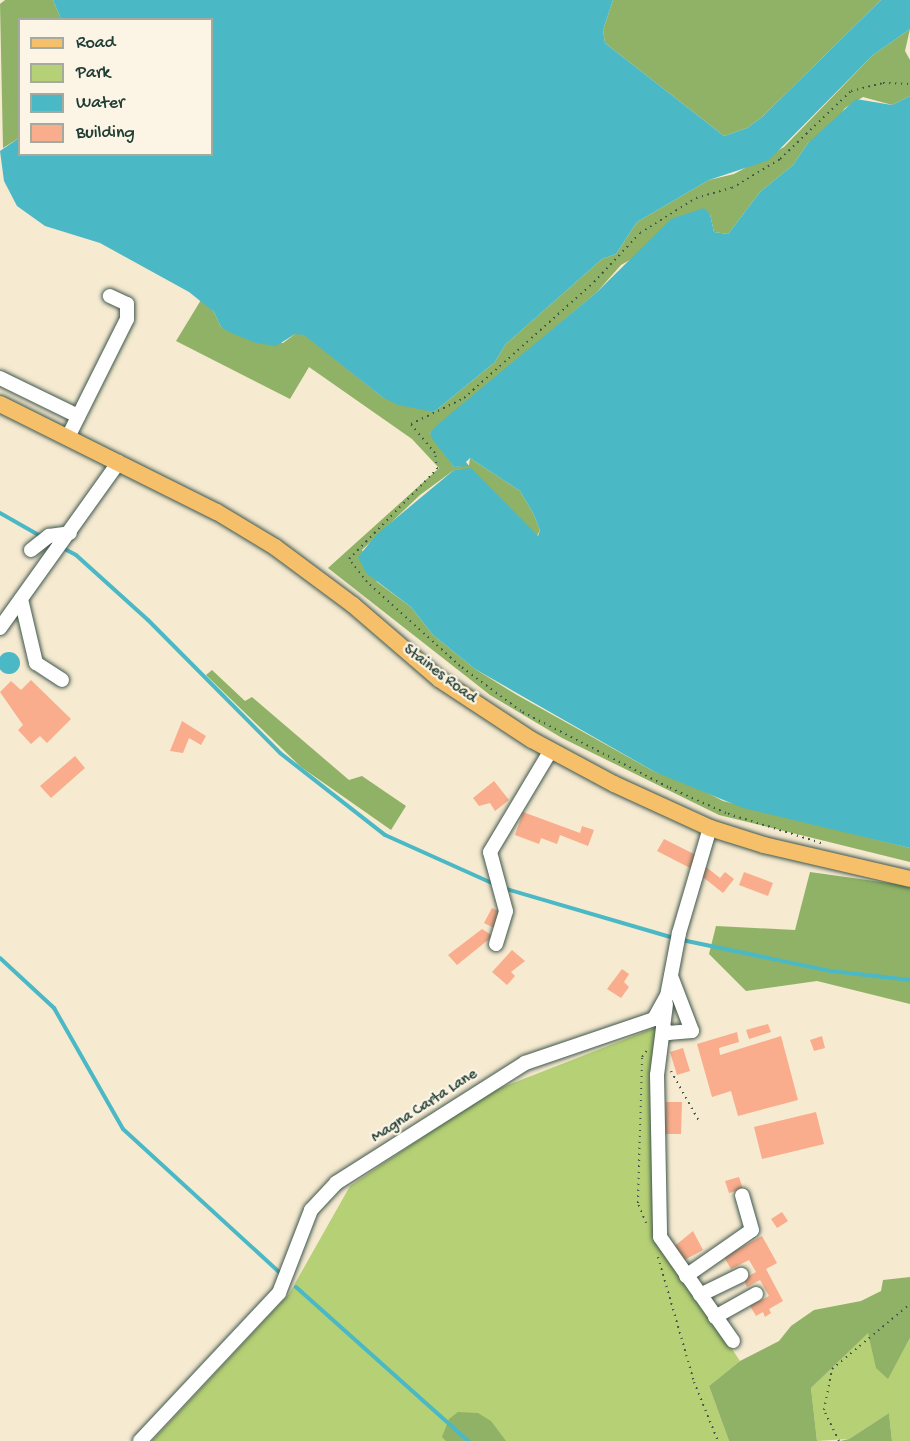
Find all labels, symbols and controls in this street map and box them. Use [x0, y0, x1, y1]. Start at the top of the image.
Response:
legend [18, 18, 213, 156]
text: Road [76, 33, 115, 54]
text: Park [76, 63, 110, 84]
text: Water [76, 93, 124, 114]
text: Building [76, 123, 135, 144]
street label: Staines Road [399, 641, 479, 709]
street label: Magna Carta Lane [368, 1066, 482, 1148]

